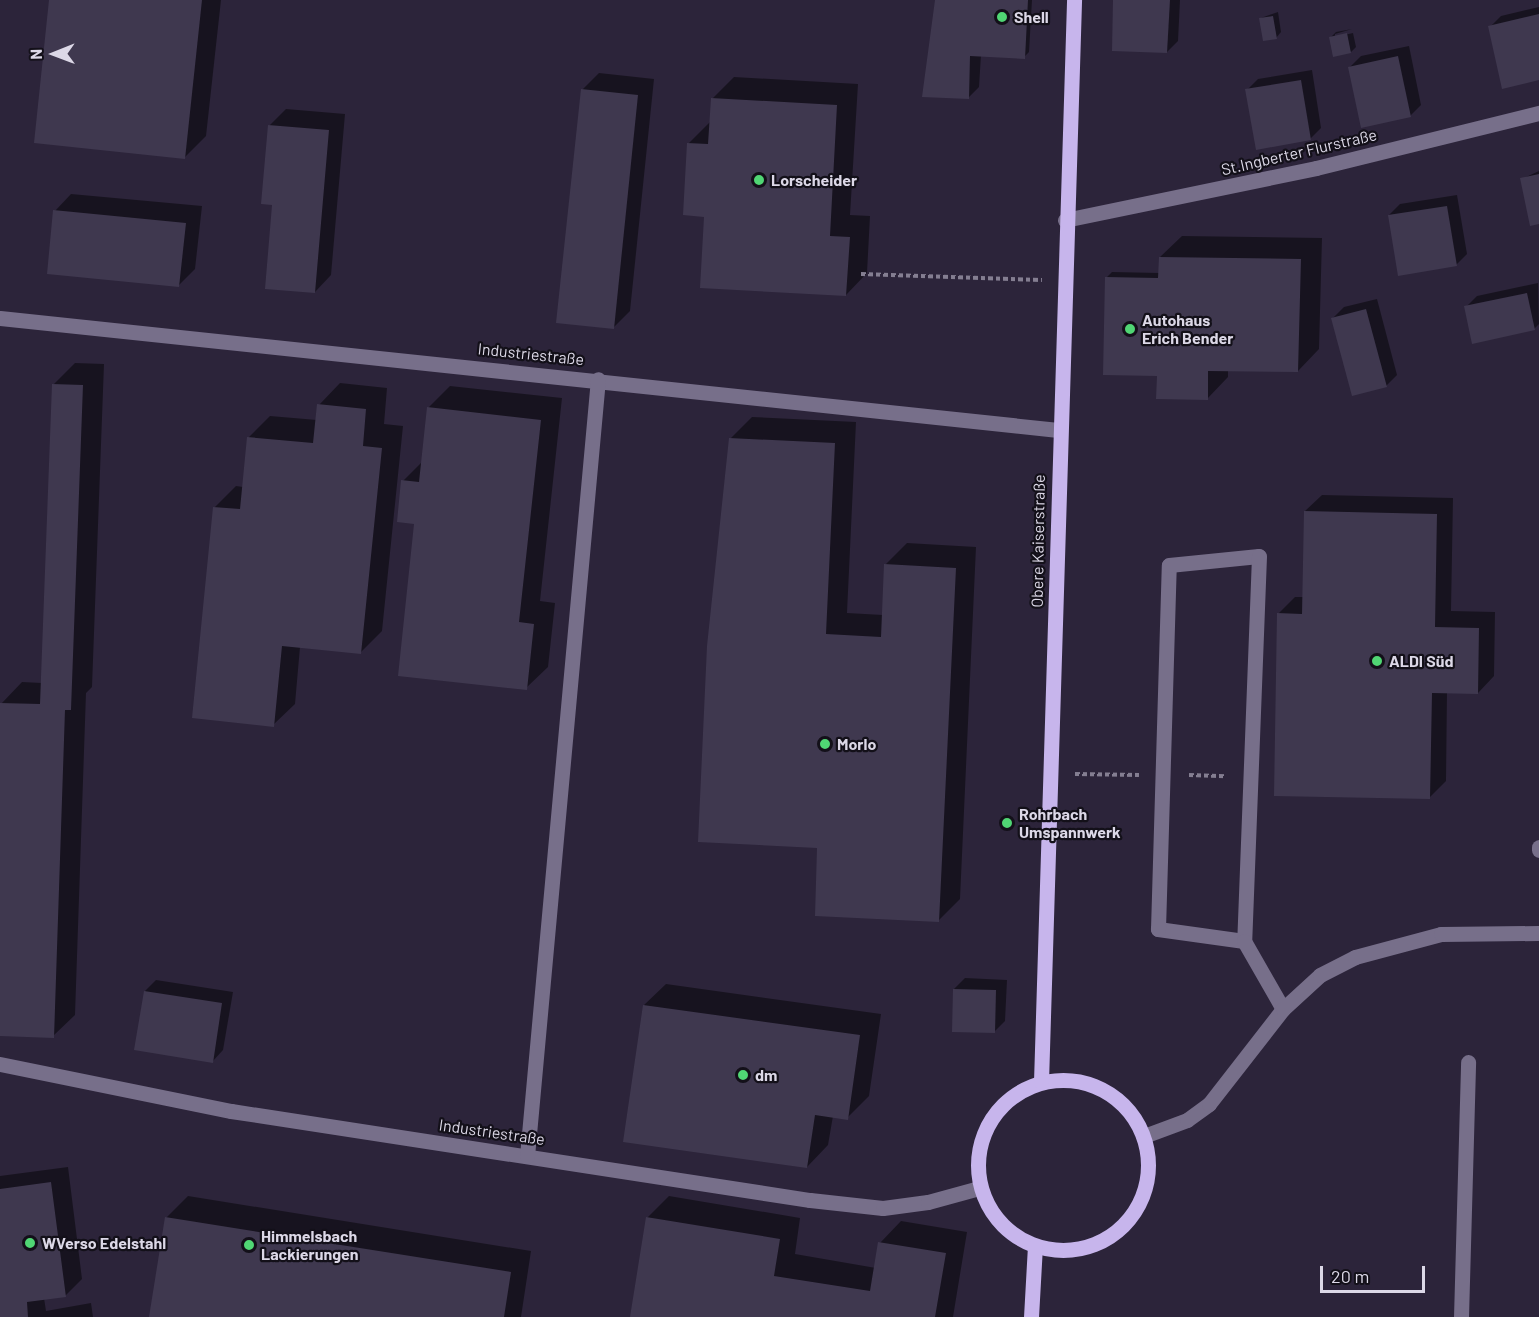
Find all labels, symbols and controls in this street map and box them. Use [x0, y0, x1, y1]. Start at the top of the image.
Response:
place label: Shell [1014, 7, 1049, 27]
marker: Shell [995, 10, 1009, 24]
north arrow [24, 24, 84, 84]
text: N [26, 49, 45, 60]
street label: St.Ingberter Flurstraße [1219, 125, 1379, 179]
place label: Lorscheider [771, 170, 857, 190]
marker: Lorscheider [752, 173, 766, 187]
place label: Autohaus Erich Bender [1142, 310, 1233, 348]
marker: Autohaus Erich Bender [1123, 322, 1137, 336]
street label: Industriestraße [477, 339, 585, 369]
street label: Obere Kaiserstraße [1027, 474, 1049, 608]
place label: ALDI Süd [1389, 651, 1454, 671]
marker: ALDI Süd [1370, 654, 1384, 668]
place label: Morlo [837, 734, 876, 754]
marker: Morlo [818, 737, 832, 751]
place label: Rohrbach Umspannwerk [1019, 804, 1121, 842]
marker: Rohrbach Umspannwerk [1000, 816, 1014, 830]
place label: dm [755, 1065, 777, 1085]
marker: dm [736, 1068, 750, 1082]
street label: Industriestraße [438, 1115, 546, 1149]
place label: Himmelsbach Lackierungen [261, 1226, 359, 1264]
place label: WVerso Edelstahl [42, 1233, 166, 1253]
marker: WVerso Edelstahl [23, 1236, 37, 1250]
marker: Himmelsbach Lackierungen [242, 1238, 256, 1252]
scale bar [1323, 1254, 1428, 1292]
text: 20 m [1331, 1265, 1369, 1287]

